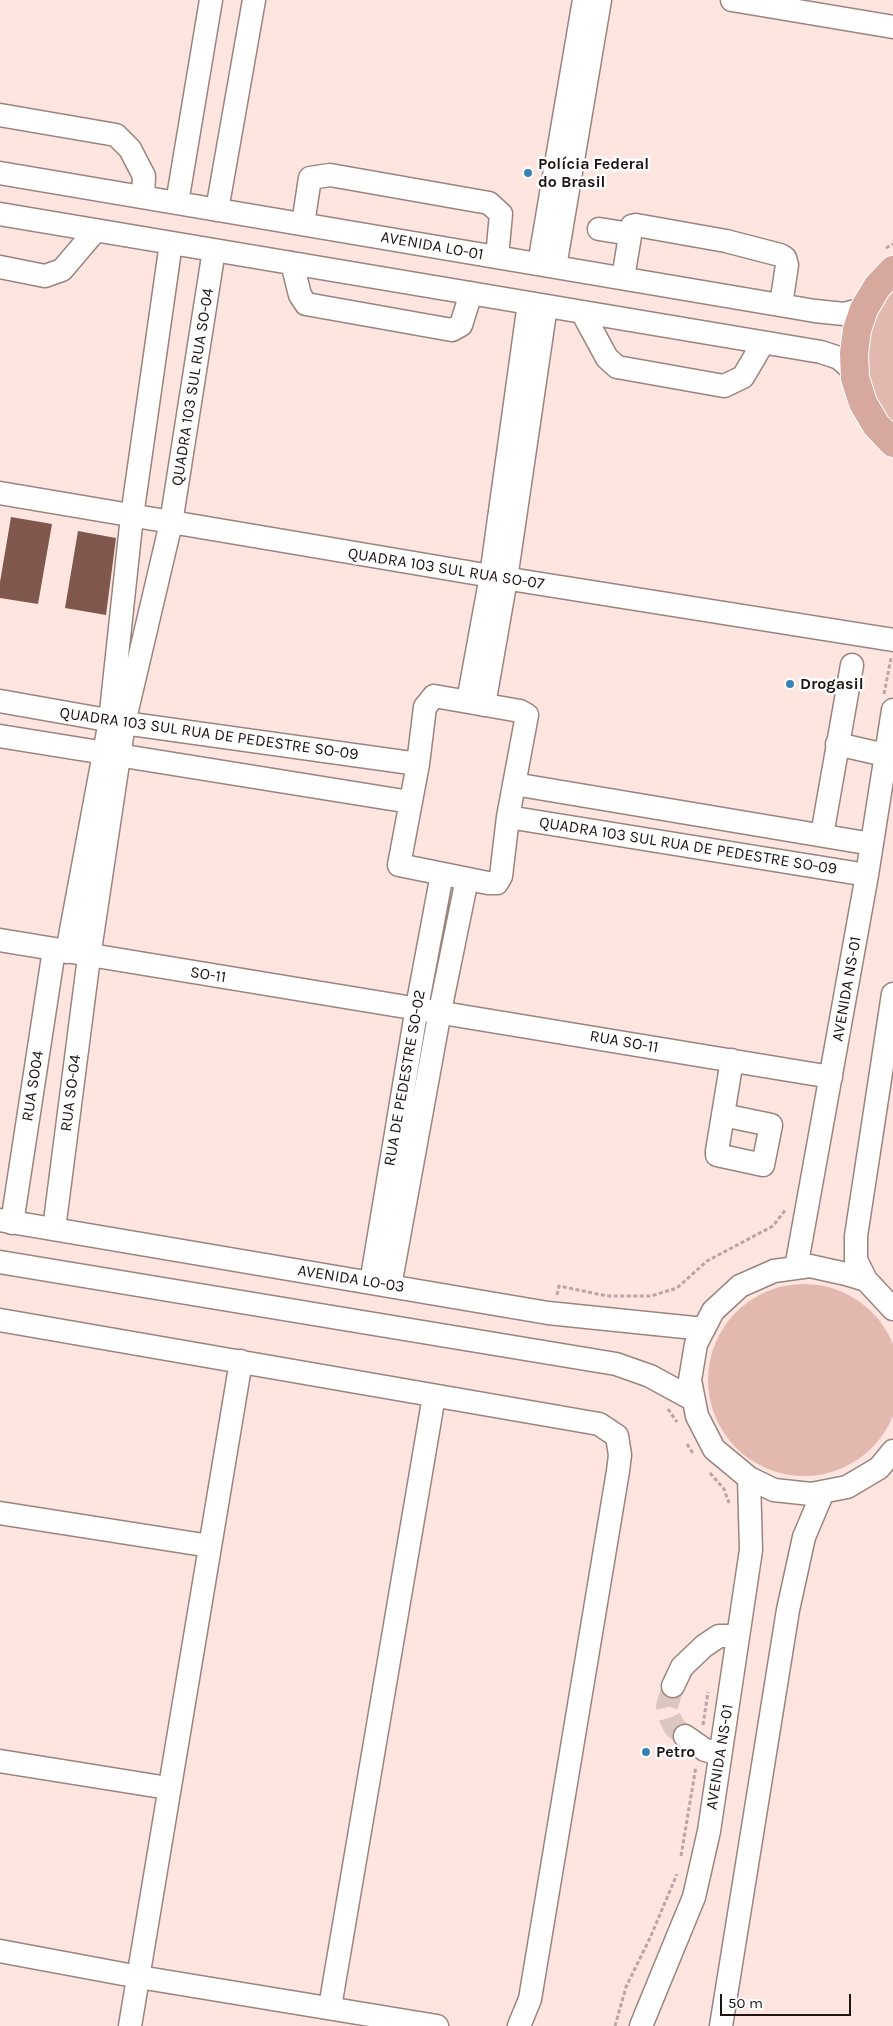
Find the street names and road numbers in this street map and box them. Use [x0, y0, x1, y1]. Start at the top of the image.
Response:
street label: AVENIDA LO-01 [379, 228, 485, 264]
street label: QUADRA 103 SUL RUA SO-04 [168, 287, 218, 487]
street label: QUADRA 103 SUL RUA SO-07 [346, 544, 546, 594]
street label: QUADRA 103 SUL RUA DE PEDESTRE SO-09 [58, 704, 360, 764]
street label: QUADRA 103 SUL RUA DE PEDESTRE SO-09 [538, 813, 838, 879]
street label: AVENIDA NS-01 [828, 935, 866, 1043]
street label: SO-11 [189, 963, 227, 987]
street label: RUA DE PEDESTRE SO-02 [380, 988, 430, 1168]
street label: RUA SO-11 [588, 1027, 660, 1057]
street label: RUA SO04 [18, 1049, 48, 1123]
street label: RUA SO-04 [57, 1053, 85, 1133]
street label: AVENIDA LO-03 [296, 1261, 406, 1297]
street label: AVENIDA NS-01 [702, 1703, 738, 1811]

